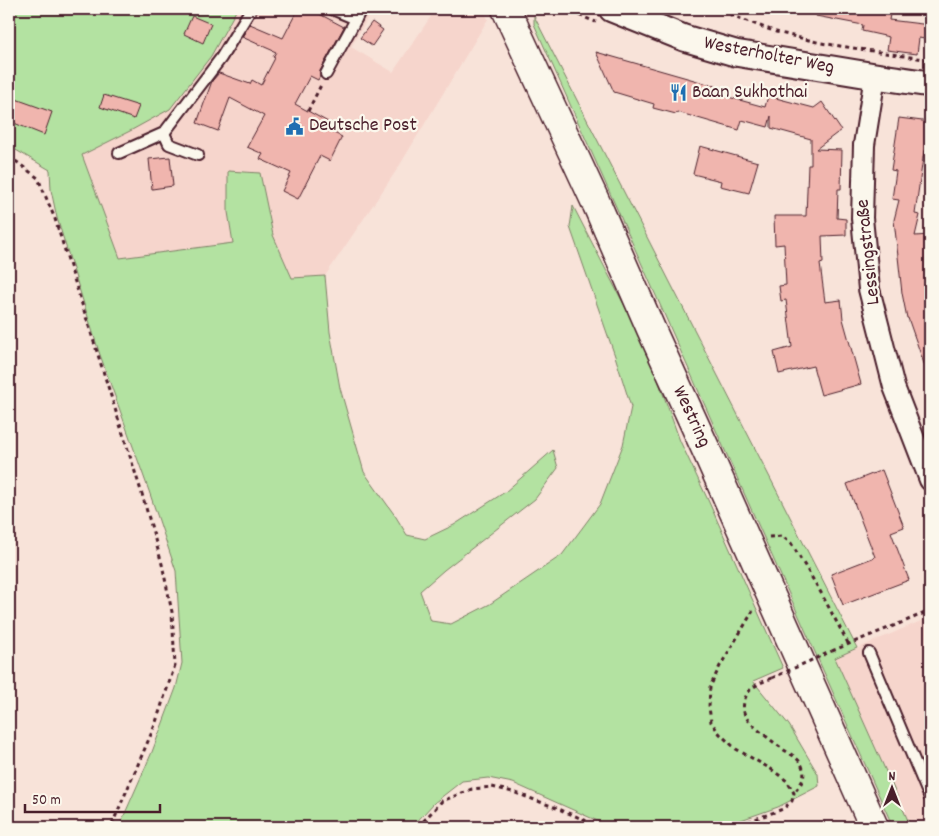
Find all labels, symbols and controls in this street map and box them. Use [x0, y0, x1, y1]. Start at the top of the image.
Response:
street label: Westerholter Weg [701, 30, 837, 82]
place label: Baan Sukhothai [692, 79, 808, 107]
restaurant icon: Baan Sukhothai [668, 83, 688, 103]
place label: Deutsche Post [309, 112, 417, 140]
public building icon: Deutsche Post [285, 116, 305, 136]
street label: Lessingstraße [849, 197, 888, 306]
street label: Westring [665, 382, 717, 452]
north arrow [866, 764, 916, 814]
text: N [889, 767, 896, 787]
scale bar [25, 781, 160, 813]
text: 50 m [32, 790, 61, 812]

